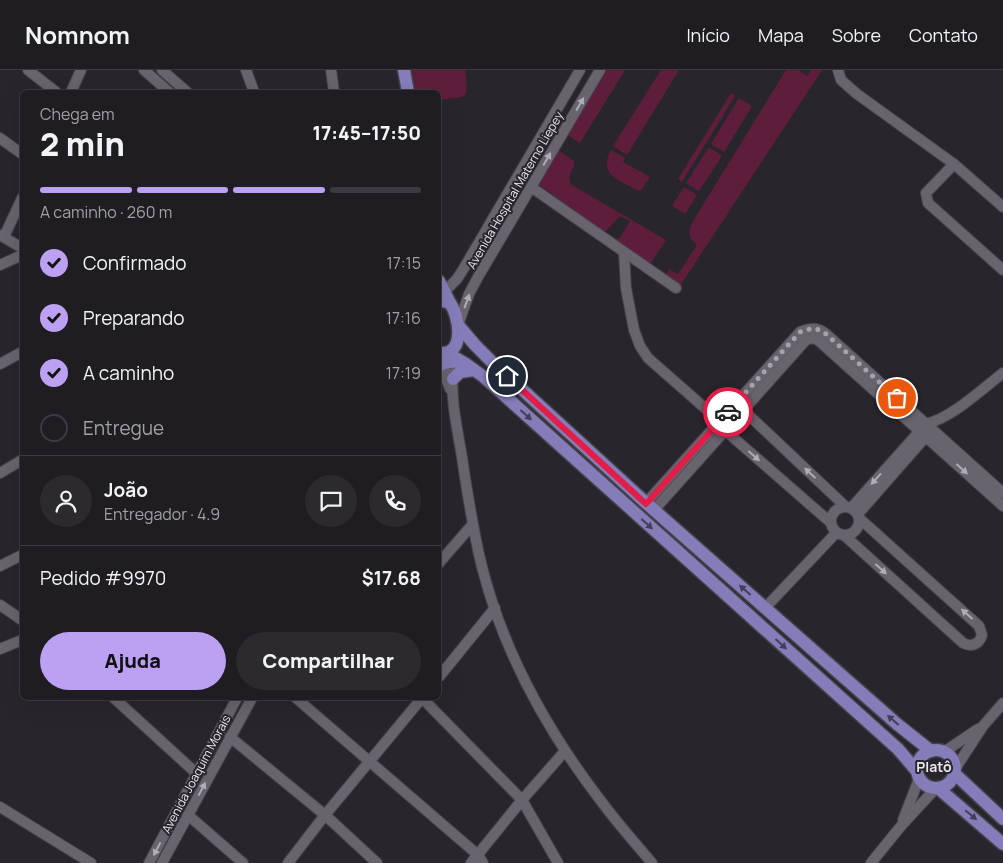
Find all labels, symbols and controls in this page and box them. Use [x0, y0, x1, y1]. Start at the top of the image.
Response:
text: Nomnom [25, 18, 130, 51]
text: Início [686, 23, 730, 47]
text: Mapa [758, 23, 804, 47]
text: Sobre [832, 23, 881, 47]
text: Contato [909, 23, 978, 47]
one-way arrow [575, 98, 584, 111]
text: Chega em [40, 103, 115, 125]
street label: Avenida Hospital Materno Liepey [463, 107, 568, 272]
text: 17:45–17:50 [312, 120, 421, 146]
text: 2 min [40, 122, 125, 166]
one-way arrow [543, 153, 552, 166]
text: A caminho · 260 m [40, 201, 172, 223]
icon: check [40, 249, 68, 277]
text: Confirmado [83, 250, 187, 276]
text: 17:15 [386, 252, 421, 274]
one-way arrow [464, 293, 471, 308]
icon: check [40, 304, 68, 332]
text: Preparando [83, 305, 185, 331]
text: 17:16 [386, 307, 421, 329]
pin [486, 355, 528, 397]
icon: check [40, 359, 68, 387]
text: A caminho [83, 360, 174, 386]
text: 17:19 [386, 362, 421, 384]
icon: home [493, 362, 521, 390]
pin [876, 377, 918, 419]
icon: bag [883, 384, 911, 412]
courier [703, 387, 753, 437]
icon: car [714, 398, 742, 426]
one-way arrow [520, 410, 533, 421]
text: Entregue [83, 415, 164, 441]
one-way arrow [748, 450, 760, 462]
one-way arrow [956, 464, 969, 475]
one-way arrow [804, 467, 816, 479]
one-way arrow [871, 473, 882, 486]
button: person [40, 475, 92, 527]
button: chat [305, 475, 357, 527]
button: phone [369, 475, 421, 527]
text: João [104, 477, 148, 503]
text: Entregador · 4.9 [104, 503, 220, 525]
one-way arrow [641, 518, 653, 530]
one-way arrow [875, 563, 887, 575]
text: Pedido #9970 [40, 565, 166, 591]
text: $17.68 [362, 565, 421, 591]
one-way arrow [739, 584, 751, 596]
one-way arrow [961, 608, 973, 620]
button: Ajuda [40, 632, 226, 690]
button: Compartilhar [236, 632, 421, 690]
one-way arrow [775, 638, 787, 650]
street label: Avenida Joaquim Morais [158, 712, 234, 836]
one-way arrow [887, 715, 900, 726]
district label: Platô [916, 757, 952, 776]
one-way arrow [198, 782, 206, 797]
one-way arrow [964, 810, 977, 821]
one-way arrow [153, 842, 161, 856]

